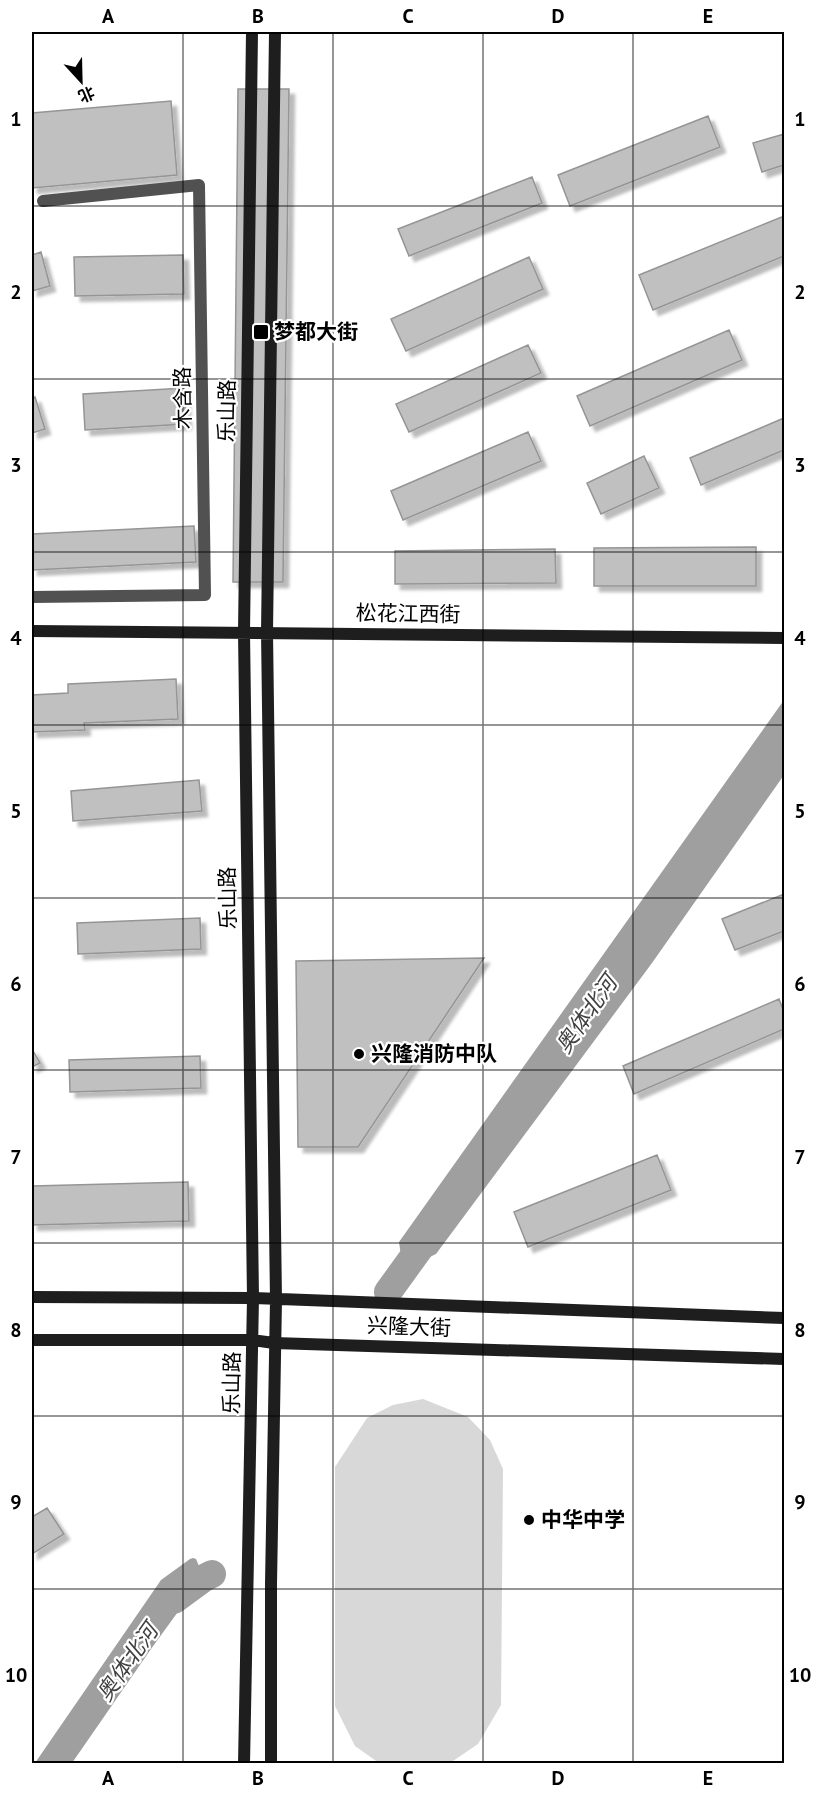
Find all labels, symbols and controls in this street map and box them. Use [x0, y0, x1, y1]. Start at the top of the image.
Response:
text: A [102, 3, 115, 29]
text: B [252, 3, 264, 29]
text: C [402, 3, 414, 29]
text: D [552, 3, 565, 29]
text: E [703, 3, 713, 29]
north arrow [51, 51, 111, 111]
text: 北 [75, 83, 98, 107]
text: 1 [10, 106, 22, 132]
text: 1 [794, 106, 806, 132]
text: 2 [10, 279, 22, 305]
text: 2 [794, 279, 806, 305]
place label: 梦都大街 [274, 318, 358, 345]
marker: 梦都大街 [252, 323, 270, 341]
street label: 木含路 [168, 366, 197, 430]
street label: 乐山路 [212, 379, 241, 443]
text: 3 [10, 452, 22, 478]
text: 3 [794, 452, 806, 478]
street label: 松花江西街 [355, 599, 461, 628]
text: 4 [10, 625, 22, 651]
text: 4 [794, 625, 806, 651]
text: 5 [10, 798, 22, 824]
text: 5 [794, 798, 806, 824]
street label: 乐山路 [213, 866, 242, 930]
water label: 奥体北河 [549, 967, 625, 1058]
text: 6 [10, 971, 22, 997]
text: 6 [794, 971, 806, 997]
place label: 兴隆消防中队 [371, 1040, 497, 1067]
marker: 兴隆消防中队 [352, 1047, 366, 1061]
text: 7 [10, 1144, 22, 1170]
text: 7 [794, 1144, 806, 1170]
street label: 兴隆大街 [367, 1312, 451, 1341]
text: 8 [10, 1317, 22, 1343]
text: 8 [794, 1317, 806, 1343]
street label: 乐山路 [217, 1351, 246, 1415]
text: 9 [10, 1489, 22, 1515]
text: 9 [794, 1489, 806, 1515]
place label: 中华中学 [541, 1506, 625, 1533]
marker: 中华中学 [522, 1513, 536, 1527]
water label: 奥体北河 [90, 1615, 166, 1706]
text: 10 [5, 1662, 27, 1688]
text: 10 [789, 1662, 811, 1688]
text: A [102, 1765, 115, 1791]
text: B [252, 1765, 264, 1791]
text: C [402, 1765, 414, 1791]
text: D [552, 1765, 565, 1791]
text: E [703, 1765, 713, 1791]

